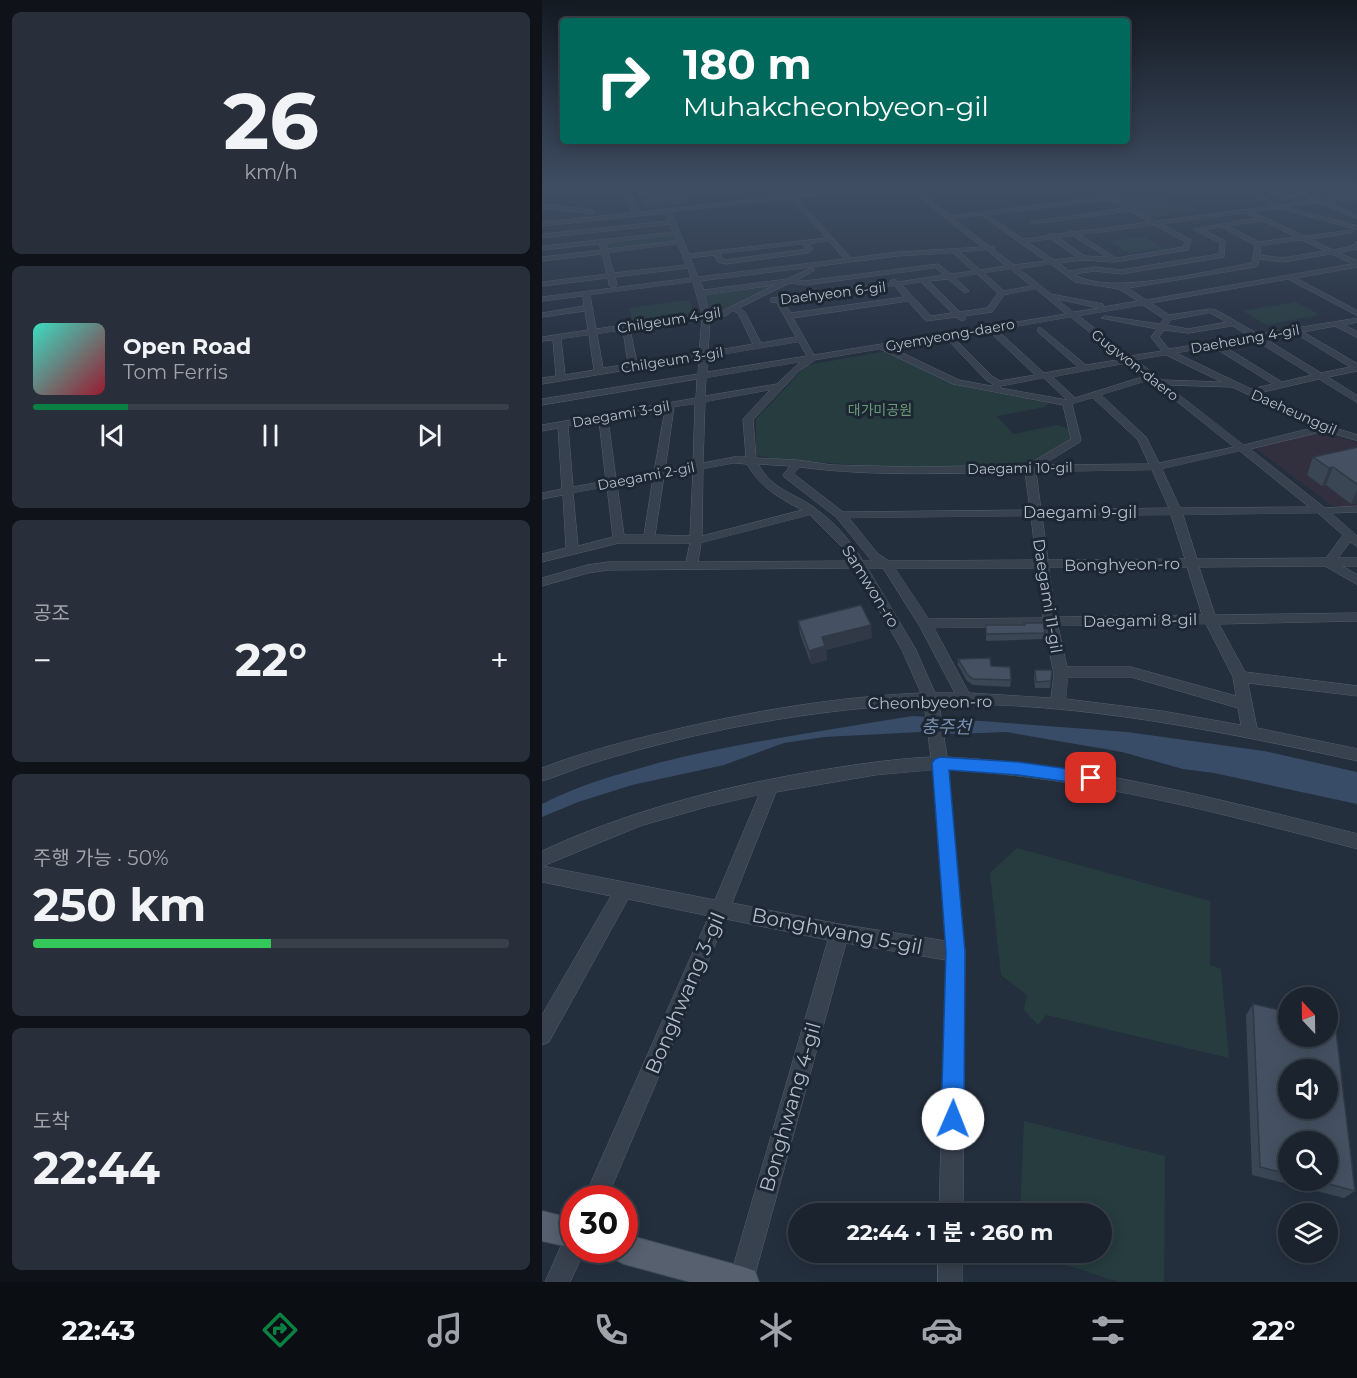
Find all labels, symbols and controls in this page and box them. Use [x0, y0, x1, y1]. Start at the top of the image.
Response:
text: 180 m [683, 38, 812, 90]
icon: right [584, 42, 662, 120]
text: 26 [223, 73, 319, 169]
text: Muhakcheonbyeon-gil [683, 90, 989, 123]
text: km/h [244, 160, 298, 184]
street label: Daehyeon 6-gil [779, 278, 887, 308]
street label: Chilgeum 4-gil [616, 303, 722, 337]
street label: Gyemyeong-daero [884, 315, 1016, 355]
street label: Daeheung 4-gil [1189, 321, 1301, 357]
street label: Gugwon-daero [1088, 325, 1183, 405]
text: Open Road [123, 333, 251, 360]
street label: Chilgeum 3-gil [620, 343, 724, 377]
text: Tom Ferris [123, 360, 228, 384]
street label: Daeheunggil [1248, 385, 1340, 439]
street label: Daegami 3-gil [571, 397, 671, 431]
park label: 대가미공원 [848, 401, 912, 419]
icon: previous [96, 419, 129, 452]
icon: pause [254, 419, 287, 452]
icon: next [413, 419, 446, 452]
street label: Daegami 2-gil [596, 458, 696, 494]
street label: Daegami 10-gil [967, 458, 1073, 478]
street label: Daegami 9-gil [1023, 503, 1137, 522]
street label: Daegami 11-gil [1029, 538, 1066, 655]
street label: Samwon-ro [838, 542, 903, 631]
street label: Bonghyeon-ro [1064, 554, 1180, 575]
text: 공조 [33, 601, 70, 625]
street label: Daegami 8-gil [1083, 610, 1197, 631]
text: 22° [235, 632, 307, 687]
text: − [33, 640, 52, 680]
text: + [490, 640, 509, 680]
street label: Cheonbyeon-ro [868, 692, 992, 713]
water label: 충주천 [921, 716, 973, 738]
pin [1065, 752, 1116, 803]
icon: arrive [1074, 761, 1107, 794]
text: 주행 가능 · 50% [33, 846, 169, 870]
text: 250 km [33, 877, 206, 932]
street label: Bonghwang 5-gil [750, 903, 924, 959]
street label: Bonghwang 3-gil [640, 909, 730, 1077]
north arrow [1278, 987, 1338, 1047]
map controls [1278, 987, 1338, 1263]
street label: Bonghwang 4-gil [754, 1019, 826, 1195]
button: sound [1278, 1059, 1338, 1119]
position arrow [921, 1087, 985, 1151]
text: 도착 [33, 1109, 70, 1133]
button: search [1278, 1131, 1338, 1191]
text: 22:44 [33, 1140, 160, 1195]
speed limit sign: 30 [560, 1185, 638, 1263]
button: layers [1278, 1203, 1338, 1263]
text: 22:44 · 1 분 · 260 m [847, 1219, 1053, 1246]
icon: directions [259, 1309, 301, 1351]
icon: music [424, 1309, 466, 1351]
icon: phone [590, 1309, 632, 1351]
icon: climate [755, 1309, 797, 1351]
icon: car [921, 1309, 963, 1351]
icon: filters [1087, 1309, 1129, 1351]
text: 22:43 [62, 1314, 135, 1347]
text: 22° [1252, 1314, 1295, 1347]

